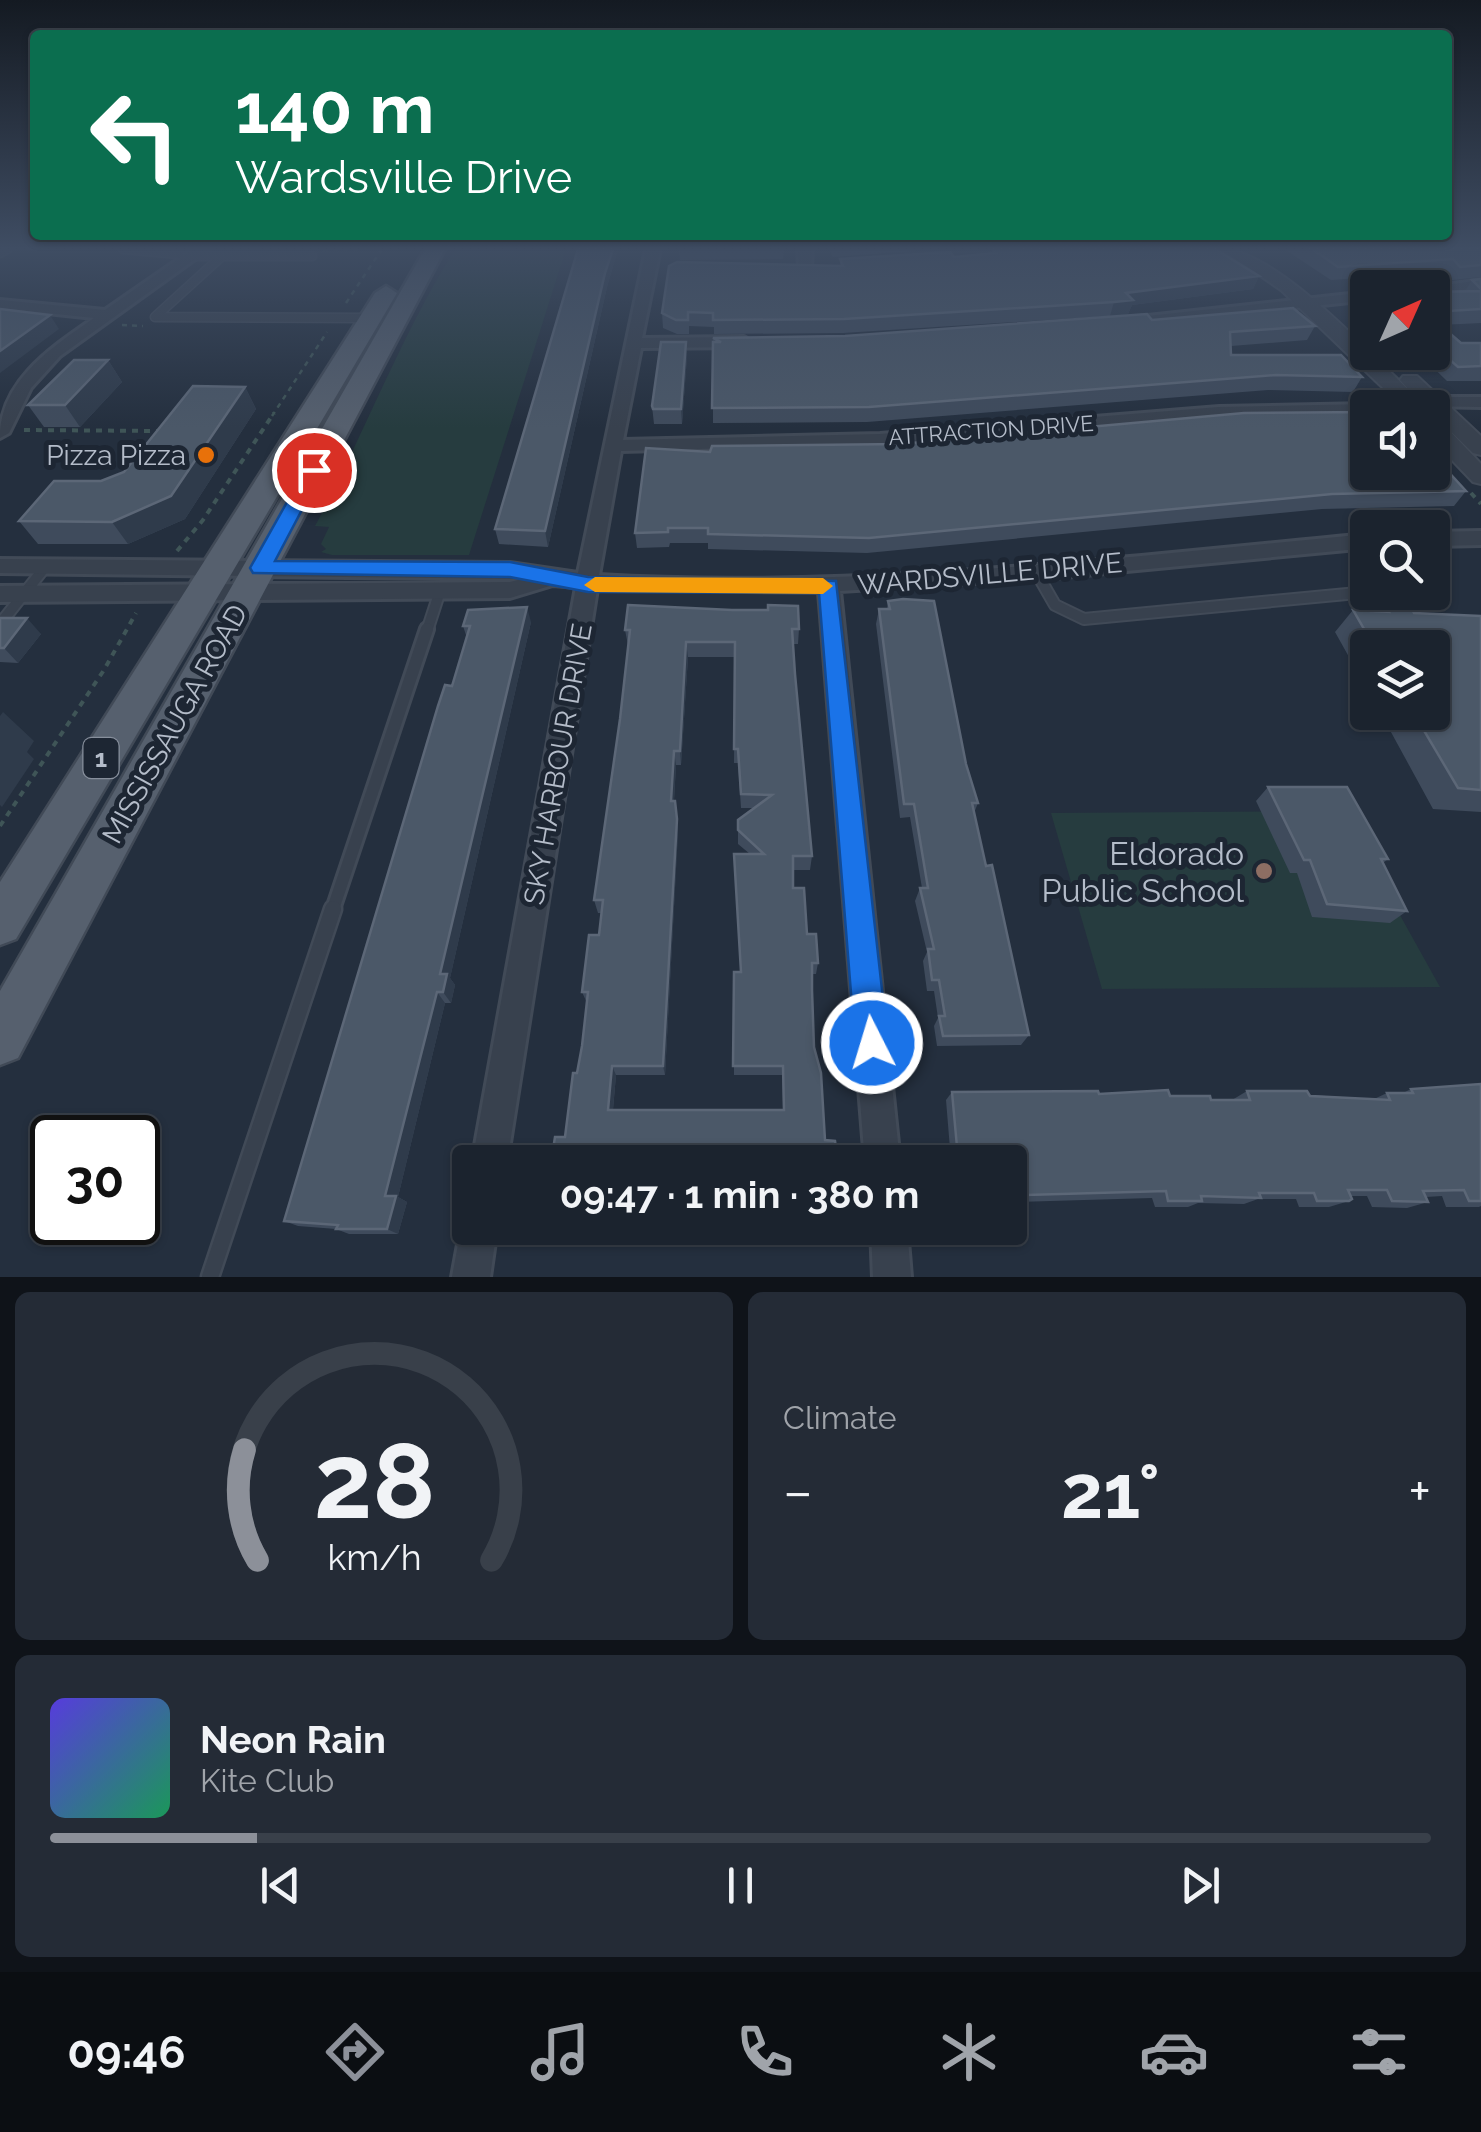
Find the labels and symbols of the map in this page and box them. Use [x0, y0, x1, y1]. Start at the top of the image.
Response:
north arrow [1350, 270, 1450, 370]
street label: ATTRACTION DRIVE [887, 410, 1095, 450]
pin [272, 428, 357, 513]
place label: Pizza Pizza [46, 439, 186, 472]
marker: Pizza Pizza [195, 444, 217, 466]
street label: WARDSVILLE DRIVE [856, 546, 1124, 602]
street label: MISSISSAUGA ROAD [96, 599, 254, 849]
street label: SKY HARBOUR DRIVE [517, 621, 599, 907]
road number: 1 [84, 738, 118, 778]
place label: Eldorado Public School [1042, 835, 1244, 909]
marker: Eldorado Public School [1253, 860, 1275, 882]
position arrow [820, 991, 924, 1095]
speed limit sign: 30 [30, 1115, 160, 1245]

